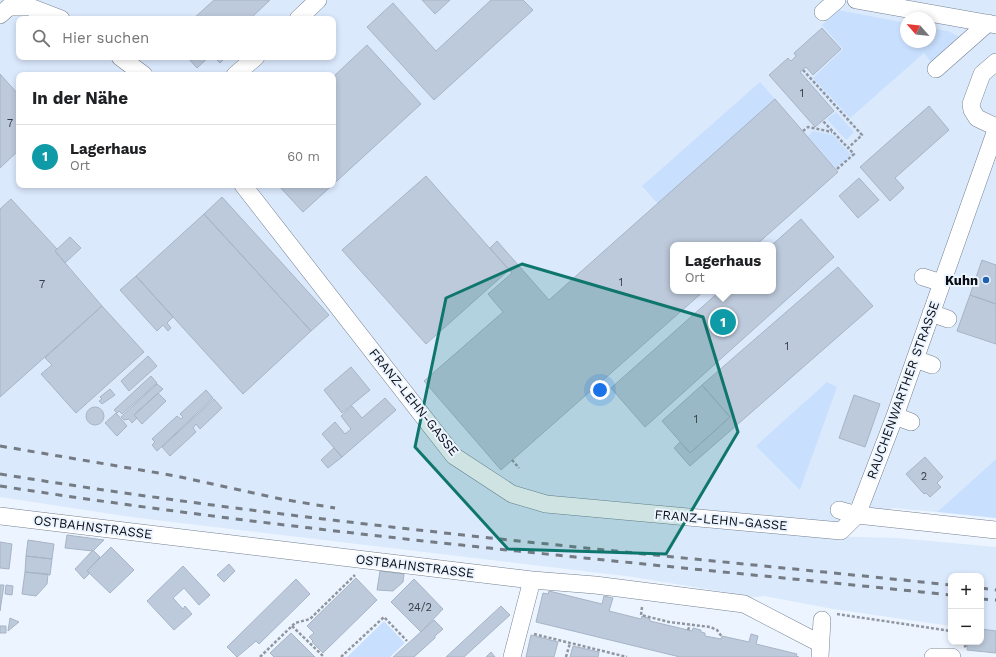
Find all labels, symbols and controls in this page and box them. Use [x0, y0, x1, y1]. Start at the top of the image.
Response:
north arrow [900, 12, 936, 48]
search box [16, 16, 336, 60]
icon: search [30, 27, 52, 49]
text: Hier suchen [62, 29, 149, 47]
house number: 1 [800, 87, 804, 100]
text: In der Nähe [32, 88, 128, 108]
house number: 7 [7, 117, 13, 130]
text: Lagerhaus [70, 140, 147, 158]
text: 1 [42, 149, 48, 164]
text: 60 m [287, 149, 320, 164]
text: Ort [70, 158, 90, 173]
popup [670, 242, 776, 294]
text: Lagerhaus [685, 252, 761, 270]
text: Ort [685, 270, 705, 285]
place label: Kuhn [945, 273, 978, 288]
marker: Kuhn [981, 275, 991, 285]
house number: 1 [619, 276, 623, 289]
house number: 7 [39, 278, 45, 291]
street label: RAUCHENWARTHER STRASSE [864, 299, 942, 481]
pin: 1 [710, 307, 736, 337]
house number: 1 [785, 340, 789, 353]
street label: FRANZ-LEHN-GASSE [366, 345, 462, 459]
your location [590, 380, 610, 400]
house number: 1 [694, 413, 698, 426]
house number: 2 [921, 470, 927, 483]
street label: FRANZ-LEHN-GASSE [654, 507, 788, 533]
street label: OSTBAHNSTRASSE [33, 512, 153, 542]
street label: OSTBAHNSTRASSE [355, 551, 475, 581]
map controls [948, 573, 984, 645]
button: + [948, 573, 984, 609]
house number: 24/2 [408, 601, 432, 614]
button: − [948, 609, 984, 645]

